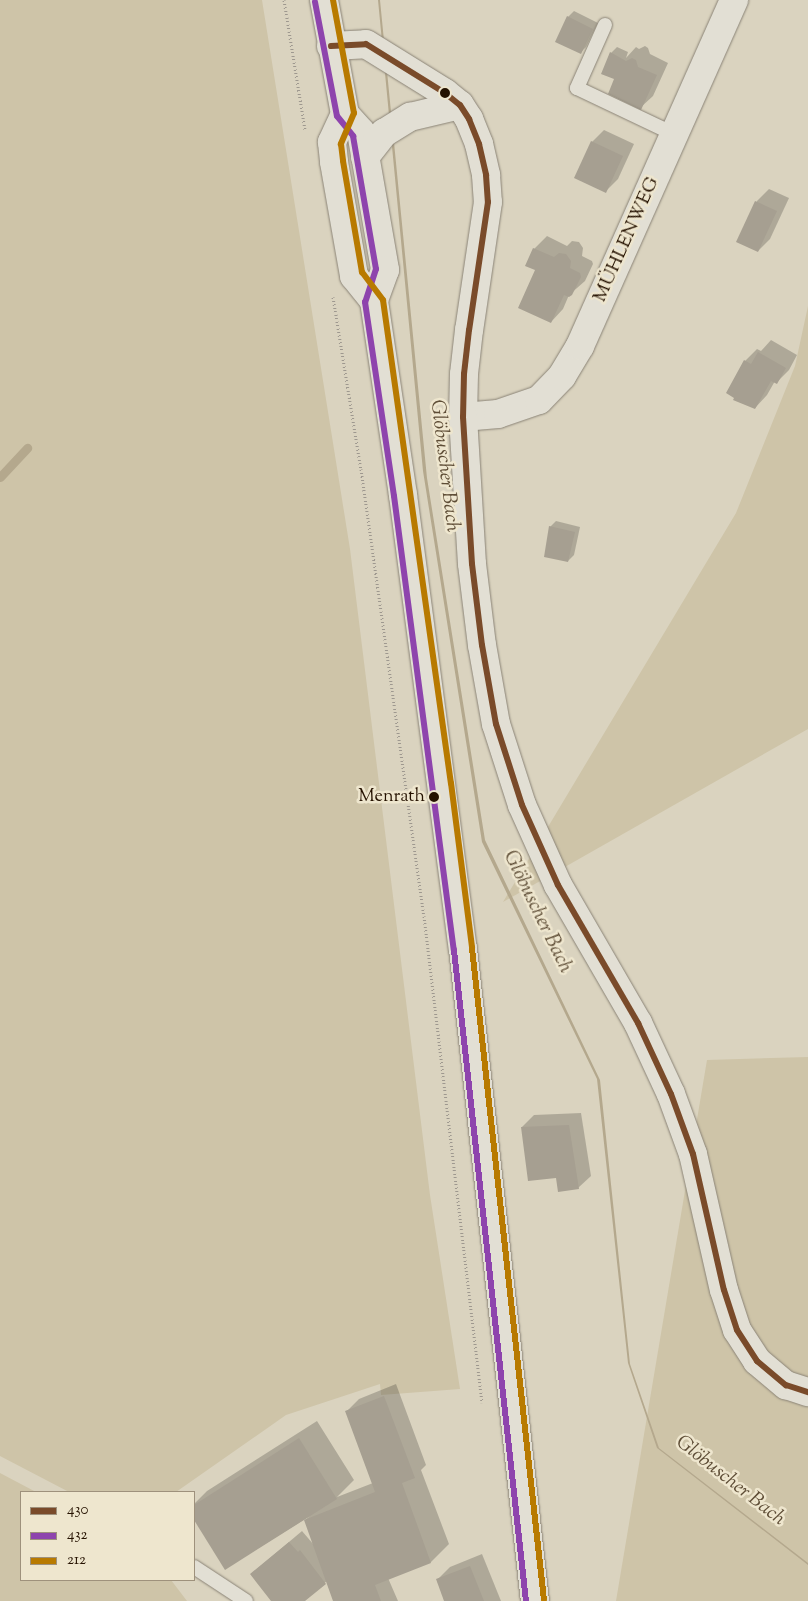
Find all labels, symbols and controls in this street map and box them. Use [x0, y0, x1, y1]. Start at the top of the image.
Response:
unlabelled marker [440, 88, 450, 98]
street label: MÜHLENWEG [589, 174, 665, 306]
water label: Glöbuscher Bach [424, 399, 464, 533]
place label: Menrath [358, 786, 425, 808]
marker: Menrath [429, 792, 439, 802]
water label: Glöbuscher Bach [497, 847, 577, 977]
water label: Glöbuscher Bach [670, 1431, 790, 1531]
legend [20, 1491, 195, 1581]
text: 430 [67, 1500, 88, 1521]
text: 432 [67, 1525, 88, 1546]
text: 212 [67, 1550, 86, 1571]

